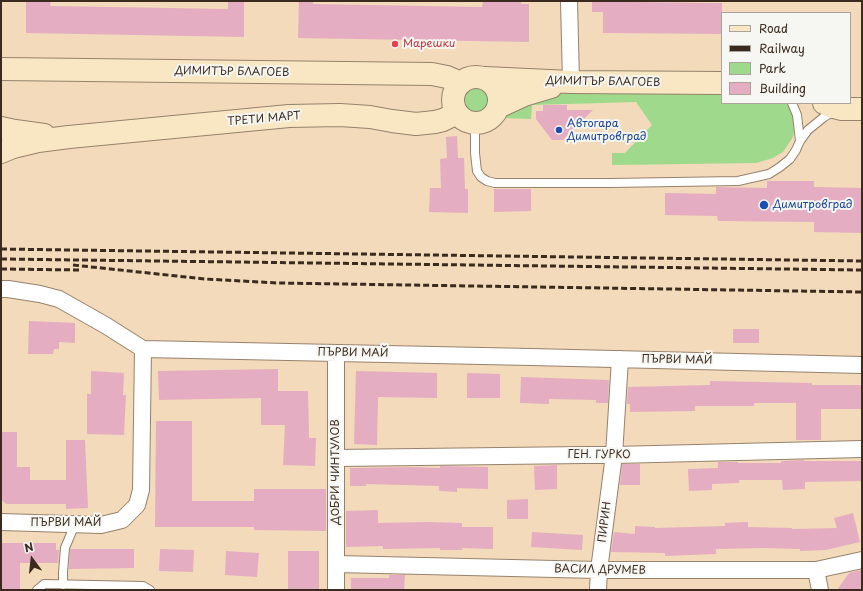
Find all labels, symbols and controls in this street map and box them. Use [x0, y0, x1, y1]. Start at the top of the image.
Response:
legend [721, 12, 851, 104]
text: Road [759, 19, 788, 37]
place label: Марешки [403, 37, 455, 51]
marker: Марешки [390, 39, 400, 49]
text: Railway [759, 39, 805, 57]
text: Park [759, 59, 786, 77]
street label: ДИМИТЪР БЛАГОЕВ [175, 64, 289, 80]
street label: ДИМИТЪР БЛАГОЕВ [546, 74, 660, 90]
text: Building [759, 79, 806, 97]
street label: ТРЕТИ МАРТ [227, 109, 301, 129]
place label: Автогара Димитровград [567, 117, 646, 143]
marker: Автогара Димитровград [554, 125, 564, 135]
place label: Димитровград [773, 198, 852, 212]
marker: Димитровград [758, 199, 770, 211]
street label: ПЪРВИ МАЙ [317, 346, 389, 360]
street label: ПЪРВИ МАЙ [641, 353, 713, 367]
street label: ДОБРИ ЧИНТУЛОВ [329, 419, 343, 525]
street label: ГЕН. ГУРКО [567, 448, 631, 462]
street label: ПИРИН [596, 501, 614, 543]
street label: ПЪРВИ МАЙ [31, 516, 101, 530]
text: N [22, 538, 35, 556]
north arrow [12, 539, 52, 579]
street label: ВАСИЛ ДРУМЕВ [554, 563, 646, 577]

